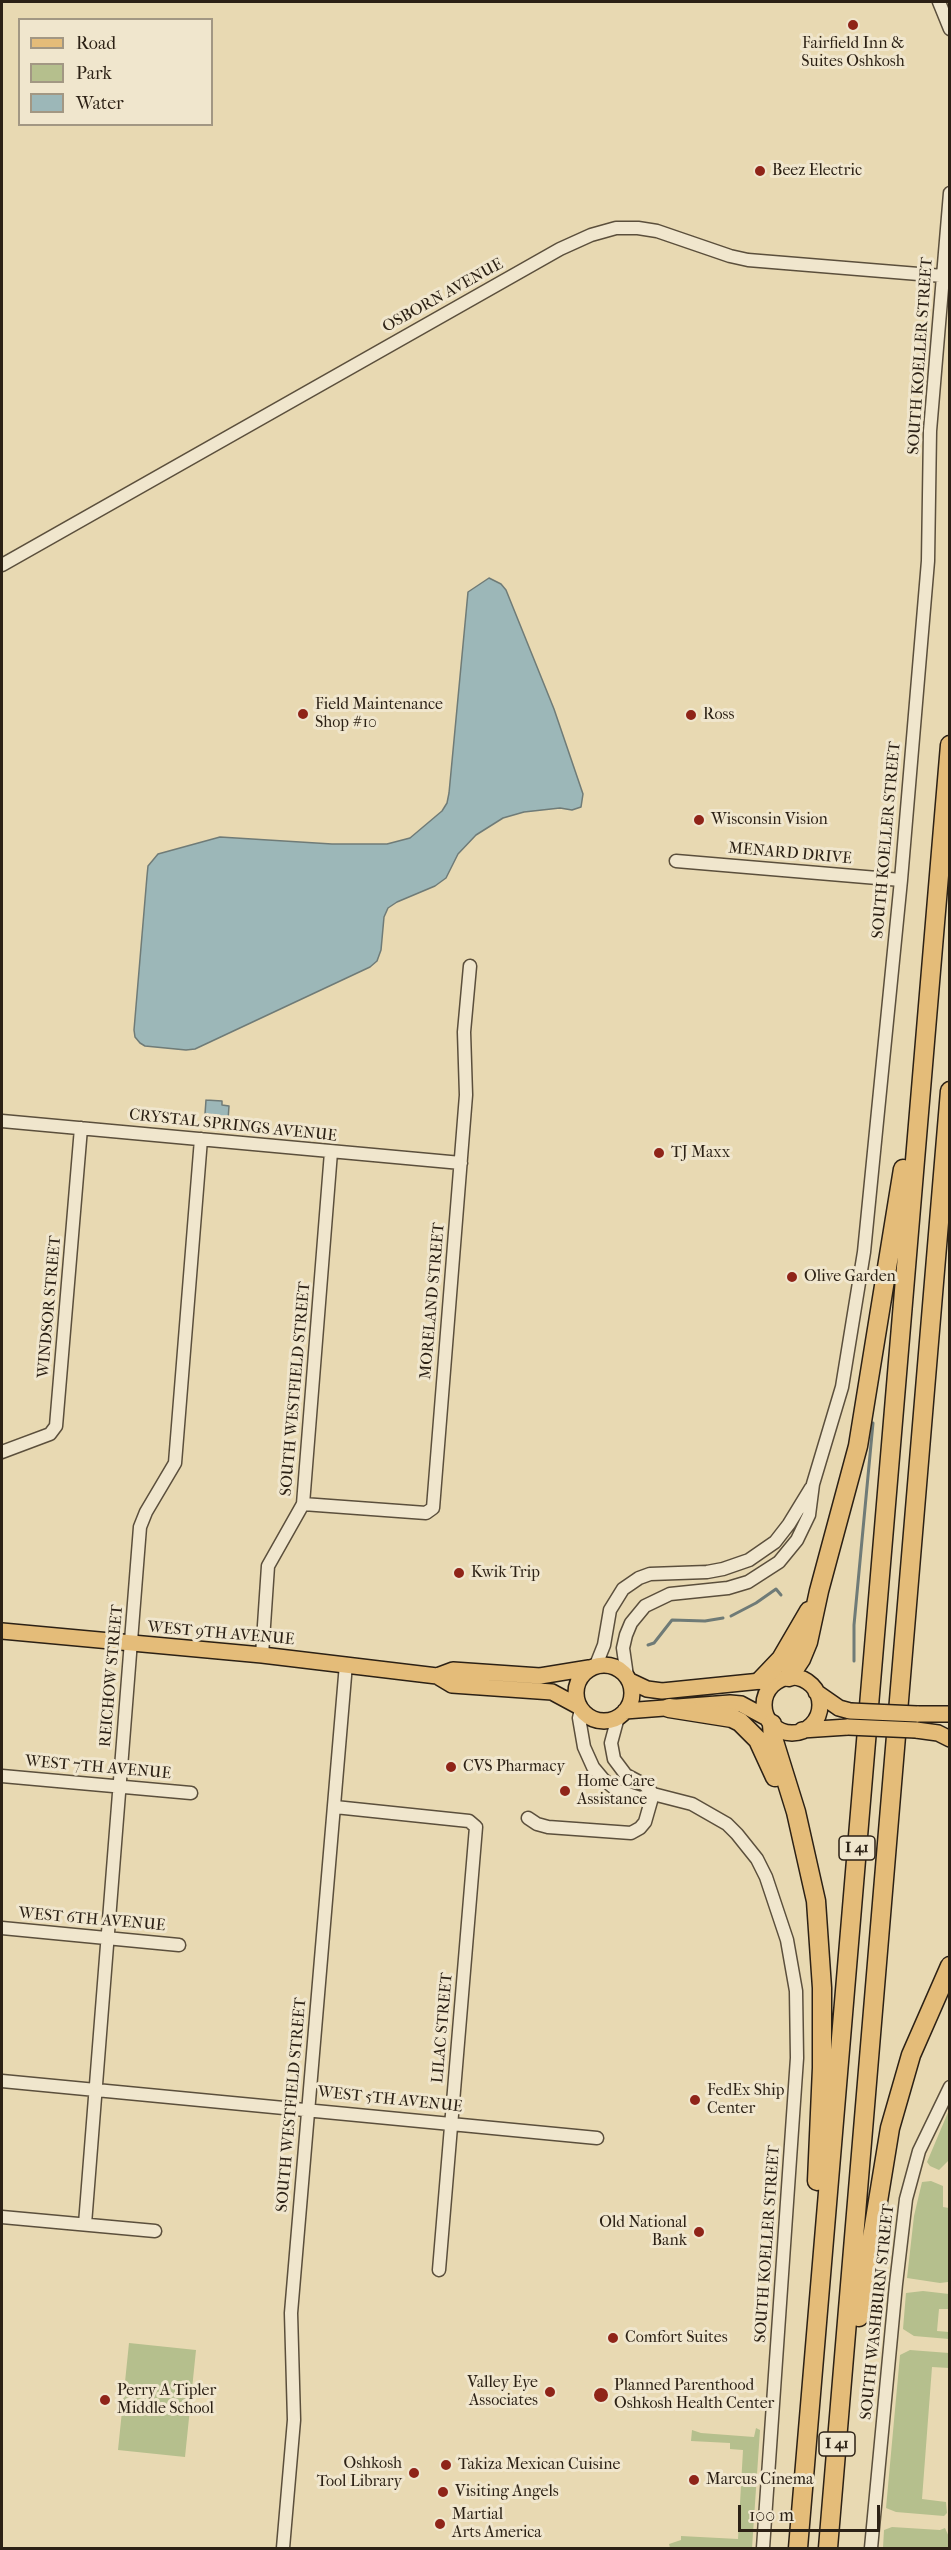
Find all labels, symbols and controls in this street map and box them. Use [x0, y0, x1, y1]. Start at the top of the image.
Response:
legend [18, 18, 213, 126]
marker: Fairfield Inn & Suites Oshkosh [846, 18, 860, 32]
text: Road [76, 33, 116, 54]
place label: Fairfield Inn & Suites Oshkosh [801, 34, 905, 72]
text: Park [76, 63, 112, 84]
text: Water [76, 93, 124, 114]
place label: Beez Electric [772, 161, 862, 181]
marker: Beez Electric [753, 164, 767, 178]
street label: OSBORN AVENUE [379, 255, 507, 337]
street label: SOUTH KOELLER STREET [905, 257, 937, 455]
place label: Field Maintenance Shop #10 [315, 695, 443, 733]
place label: Ross [703, 705, 734, 725]
marker: Field Maintenance Shop #10 [296, 707, 310, 721]
marker: Ross [684, 708, 698, 722]
street label: SOUTH KOELLER STREET [869, 740, 905, 940]
place label: Wisconsin Vision [711, 810, 828, 830]
marker: Wisconsin Vision [692, 813, 706, 827]
street label: MENARD DRIVE [727, 839, 853, 869]
street label: CRYSTAL SPRINGS AVENUE [128, 1106, 338, 1146]
place label: TJ Maxx [671, 1143, 730, 1163]
marker: TJ Maxx [652, 1146, 666, 1160]
street label: MORELAND STREET [417, 1222, 449, 1380]
street label: WINDSOR STREET [34, 1235, 66, 1379]
place label: Olive Garden [804, 1267, 896, 1287]
marker: Olive Garden [785, 1270, 799, 1284]
street label: SOUTH WESTFIELD STREET [277, 1281, 315, 1497]
place label: Kwik Trip [471, 1563, 540, 1583]
marker: Kwik Trip [452, 1566, 466, 1580]
street label: REICHOW STREET [96, 1604, 128, 1748]
street label: WEST 9TH AVENUE [147, 1618, 295, 1650]
street label: WEST 7TH AVENUE [24, 1752, 172, 1784]
place label: CVS Pharmacy [463, 1757, 565, 1777]
marker: CVS Pharmacy [444, 1760, 458, 1774]
place label: Home Care Assistance [577, 1772, 655, 1810]
marker: Home Care Assistance [558, 1784, 572, 1798]
road number: I 41 [839, 1836, 875, 1860]
street label: WEST 6TH AVENUE [18, 1904, 166, 1936]
street label: LILAC STREET [429, 1972, 457, 2084]
street label: SOUTH WESTFIELD STREET [273, 1997, 311, 2213]
place label: FedEx Ship Center [707, 2081, 784, 2119]
street label: WEST 5TH AVENUE [317, 2083, 463, 2117]
marker: FedEx Ship Center [688, 2093, 702, 2107]
street label: SOUTH KOELLER STREET [752, 2145, 784, 2343]
street label: SOUTH WASHBURN STREET [857, 2203, 899, 2421]
place label: Old National Bank [599, 2213, 687, 2251]
marker: Old National Bank [692, 2225, 706, 2239]
place label: Comfort Suites [625, 2328, 728, 2348]
marker: Comfort Suites [606, 2331, 620, 2345]
place label: Valley Eye Associates [467, 2373, 538, 2411]
place label: Planned Parenthood Oshkosh Health Center [614, 2376, 774, 2414]
place label: Perry A Tipler Middle School [117, 2381, 216, 2419]
marker: Valley Eye Associates [543, 2385, 557, 2399]
marker: Planned Parenthood Oshkosh Health Center [592, 2386, 610, 2404]
marker: Perry A Tipler Middle School [98, 2393, 112, 2407]
road number: I 41 [819, 2432, 855, 2456]
place label: Oshkosh Tool Library [317, 2454, 402, 2492]
place label: Takiza Mexican Cuisine [458, 2455, 620, 2475]
marker: Takiza Mexican Cuisine [439, 2458, 453, 2472]
marker: Oshkosh Tool Library [407, 2466, 421, 2480]
place label: Marcus Cinema [706, 2470, 813, 2490]
marker: Marcus Cinema [687, 2473, 701, 2487]
place label: Visiting Angels [455, 2482, 559, 2502]
marker: Visiting Angels [436, 2485, 450, 2499]
scale bar [741, 2493, 884, 2531]
place label: Martial Arts America [452, 2505, 542, 2543]
text: 100 m [749, 2505, 794, 2526]
marker: Martial Arts America [433, 2517, 447, 2531]

